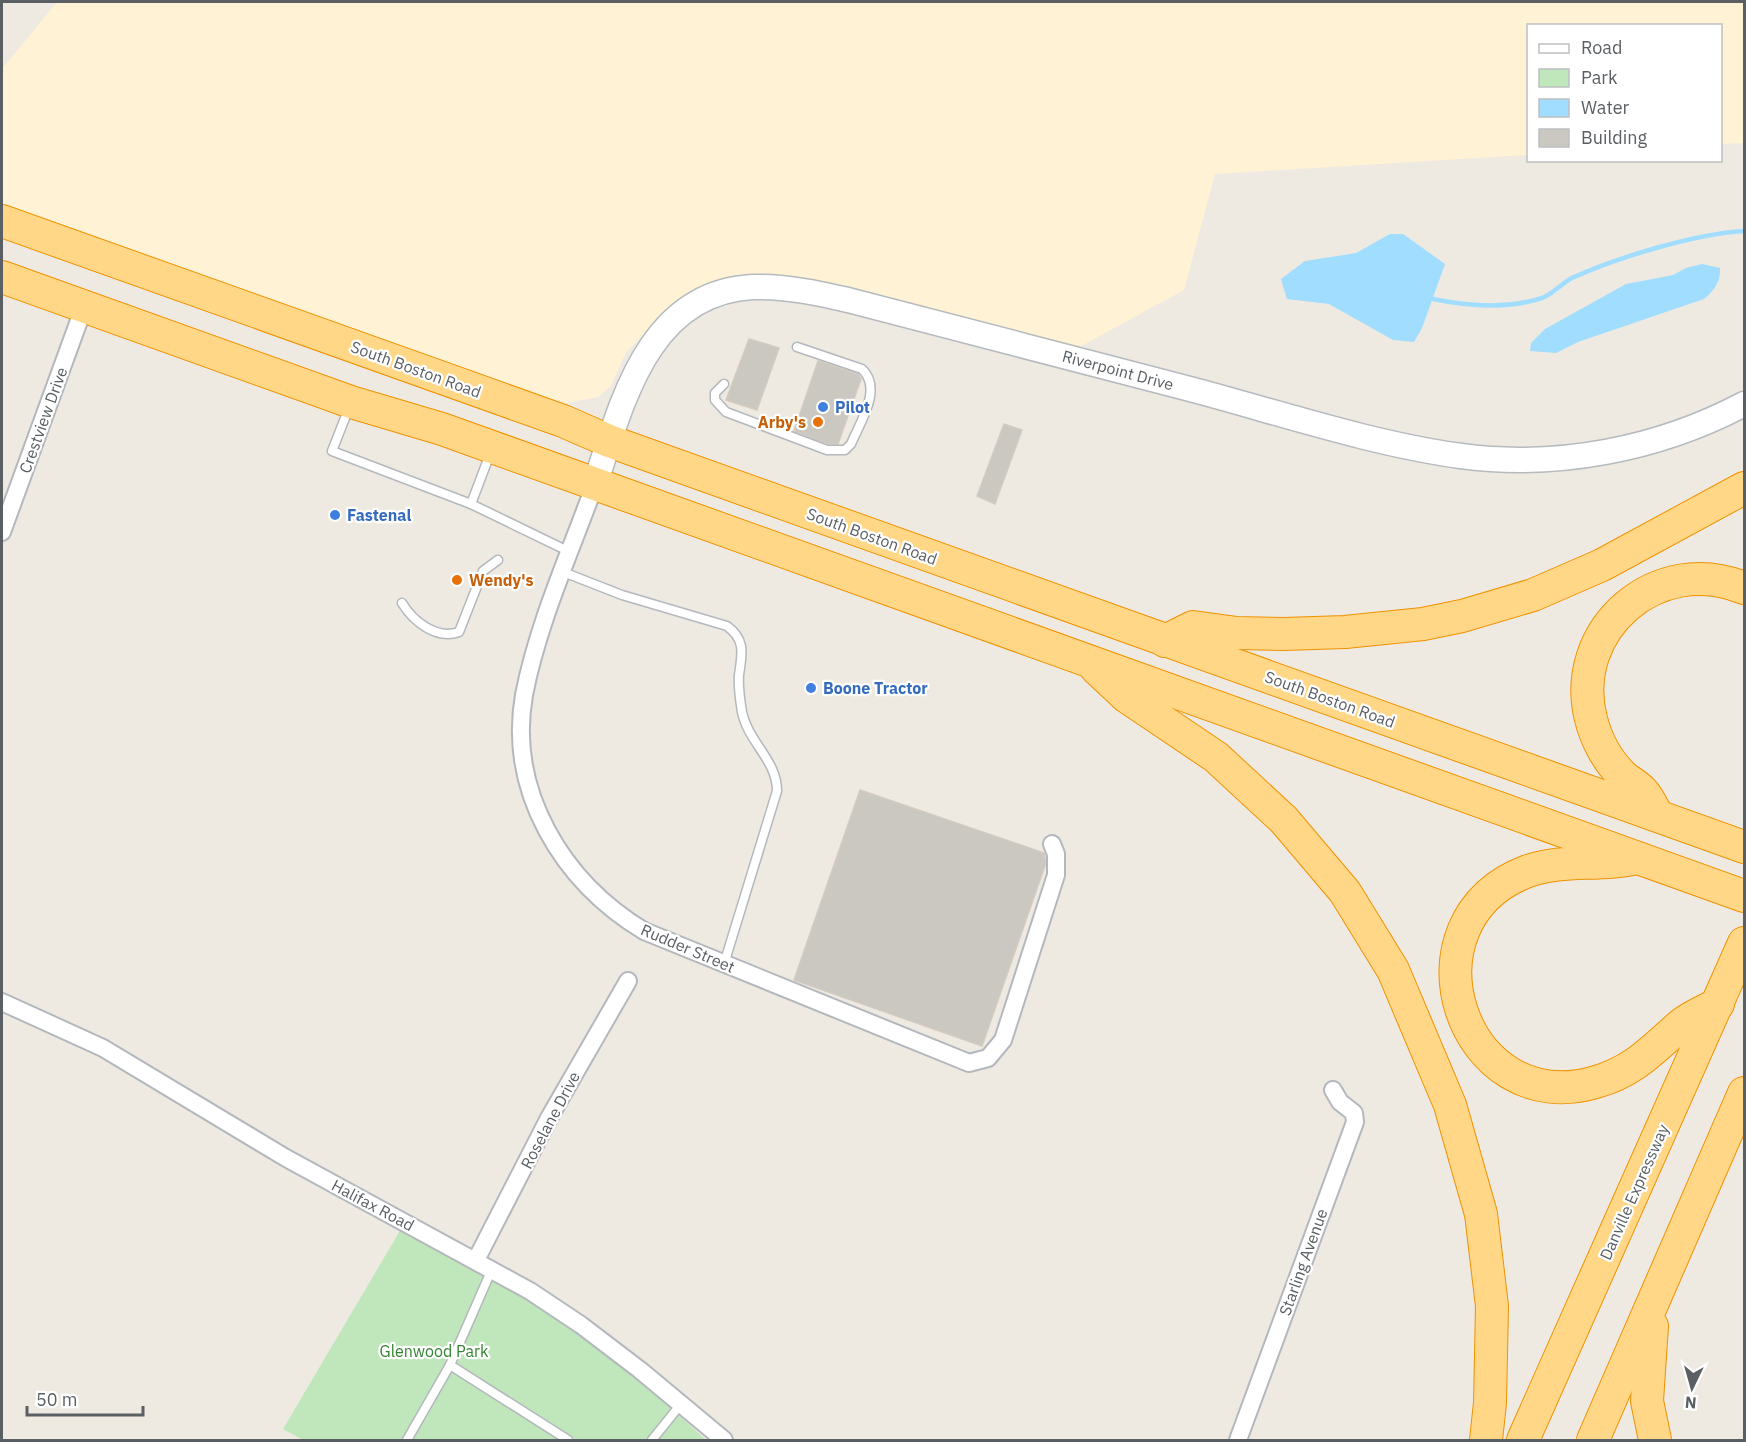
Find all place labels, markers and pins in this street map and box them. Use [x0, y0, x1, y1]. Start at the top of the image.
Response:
place label: Pilot [835, 397, 870, 417]
marker: Pilot [816, 400, 830, 414]
place label: Arby's [758, 412, 806, 432]
marker: Arby's [811, 415, 825, 429]
place label: Fastenal [347, 505, 411, 525]
marker: Fastenal [328, 508, 342, 522]
place label: Wendy's [469, 570, 534, 590]
marker: Wendy's [450, 573, 464, 587]
place label: Boone Tractor [823, 678, 928, 698]
marker: Boone Tractor [804, 681, 818, 695]

